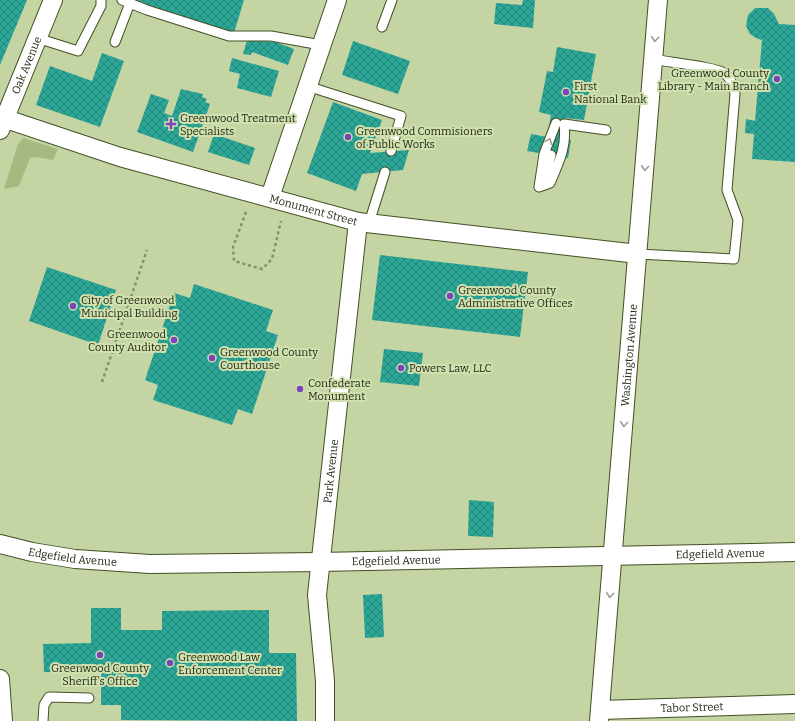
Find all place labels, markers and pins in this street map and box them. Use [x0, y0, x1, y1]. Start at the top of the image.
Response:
place label: Greenwood County Library - Main Branch [658, 67, 769, 93]
marker: Greenwood County Library - Main Branch [772, 74, 782, 84]
place label: First National Bank [574, 80, 647, 106]
marker: First National Bank [561, 87, 571, 97]
place label: Greenwood Treatment Specialists [180, 112, 296, 138]
marker: Greenwood Treatment Specialists [165, 118, 177, 130]
place label: Greenwood Commisioners of Public Works [356, 125, 493, 151]
marker: Greenwood Commisioners of Public Works [343, 132, 353, 142]
place label: Greenwood County Administrative Offices [458, 284, 573, 310]
marker: Greenwood County Administrative Offices [445, 291, 455, 301]
place label: City of Greenwood Municipal Building [81, 294, 178, 320]
marker: City of Greenwood Municipal Building [68, 301, 78, 311]
place label: Greenwood County Auditor [88, 328, 166, 354]
marker: Greenwood County Auditor [169, 335, 179, 345]
place label: Greenwood County Courthouse [220, 346, 318, 372]
marker: Greenwood County Courthouse [207, 353, 217, 363]
place label: Powers Law, LLC [409, 362, 492, 375]
marker: Powers Law, LLC [396, 363, 406, 373]
place label: Confederate Monument [308, 377, 371, 403]
marker: Confederate Monument [295, 384, 305, 394]
marker: Greenwood County Sheriff's Office [95, 650, 105, 660]
place label: Greenwood Law Enforcement Center [178, 651, 282, 677]
marker: Greenwood Law Enforcement Center [165, 658, 175, 668]
place label: Greenwood County Sheriff's Office [51, 662, 149, 688]

